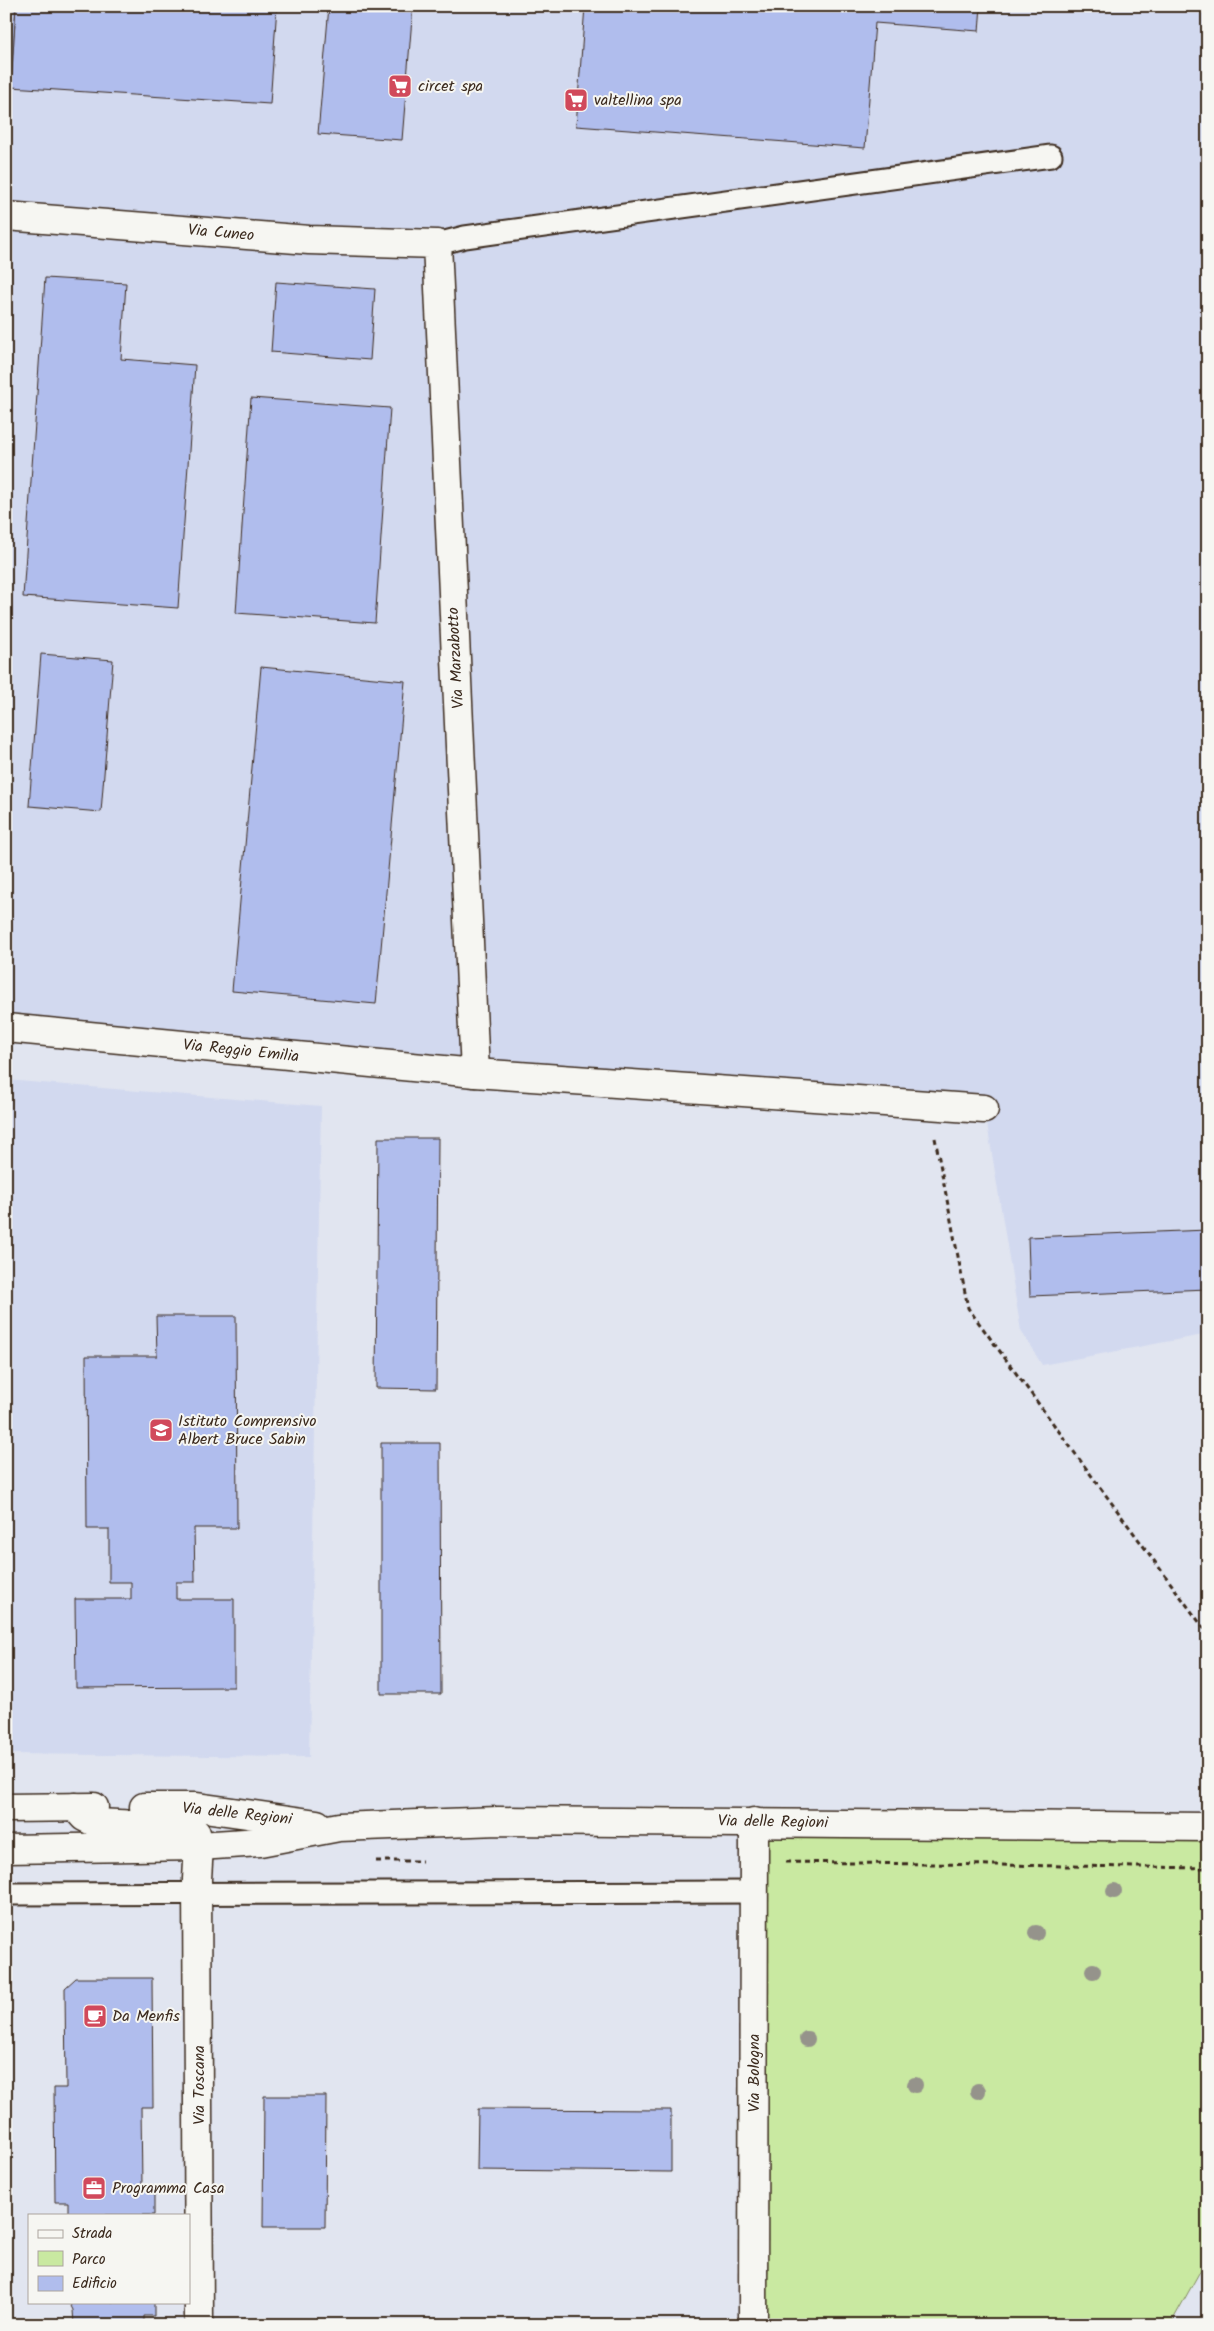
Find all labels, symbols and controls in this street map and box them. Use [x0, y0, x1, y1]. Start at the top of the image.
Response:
supermarket icon: circet spa [387, 73, 413, 99]
place label: circet spa [418, 74, 483, 99]
supermarket icon: valtellina spa [563, 87, 589, 113]
place label: valtellina spa [594, 88, 682, 113]
street label: Via Cuneo [187, 218, 255, 248]
street label: Via Marzabotto [441, 607, 471, 709]
street label: Via Reggio Emilia [182, 1032, 300, 1070]
place label: Istituto Comprensivo Albert Bruce Sabin [178, 1409, 316, 1452]
school or university icon: Istituto Comprensivo Albert Bruce Sabin [148, 1417, 174, 1443]
street label: Via delle Regioni [181, 1796, 294, 1832]
street label: Via delle Regioni [718, 1809, 830, 1835]
cafe icon: Da Menfis [82, 2003, 108, 2029]
place label: Da Menfis [112, 2004, 180, 2029]
street label: Via Bologna [742, 2034, 767, 2112]
street label: Via Toscana [187, 2045, 212, 2125]
office icon: Programma Casa [81, 2175, 107, 2201]
place label: Programma Casa [112, 2176, 224, 2201]
legend [28, 2214, 190, 2304]
text: Strada [72, 2222, 112, 2246]
text: Parco [72, 2248, 106, 2272]
text: Edificio [72, 2272, 117, 2296]

